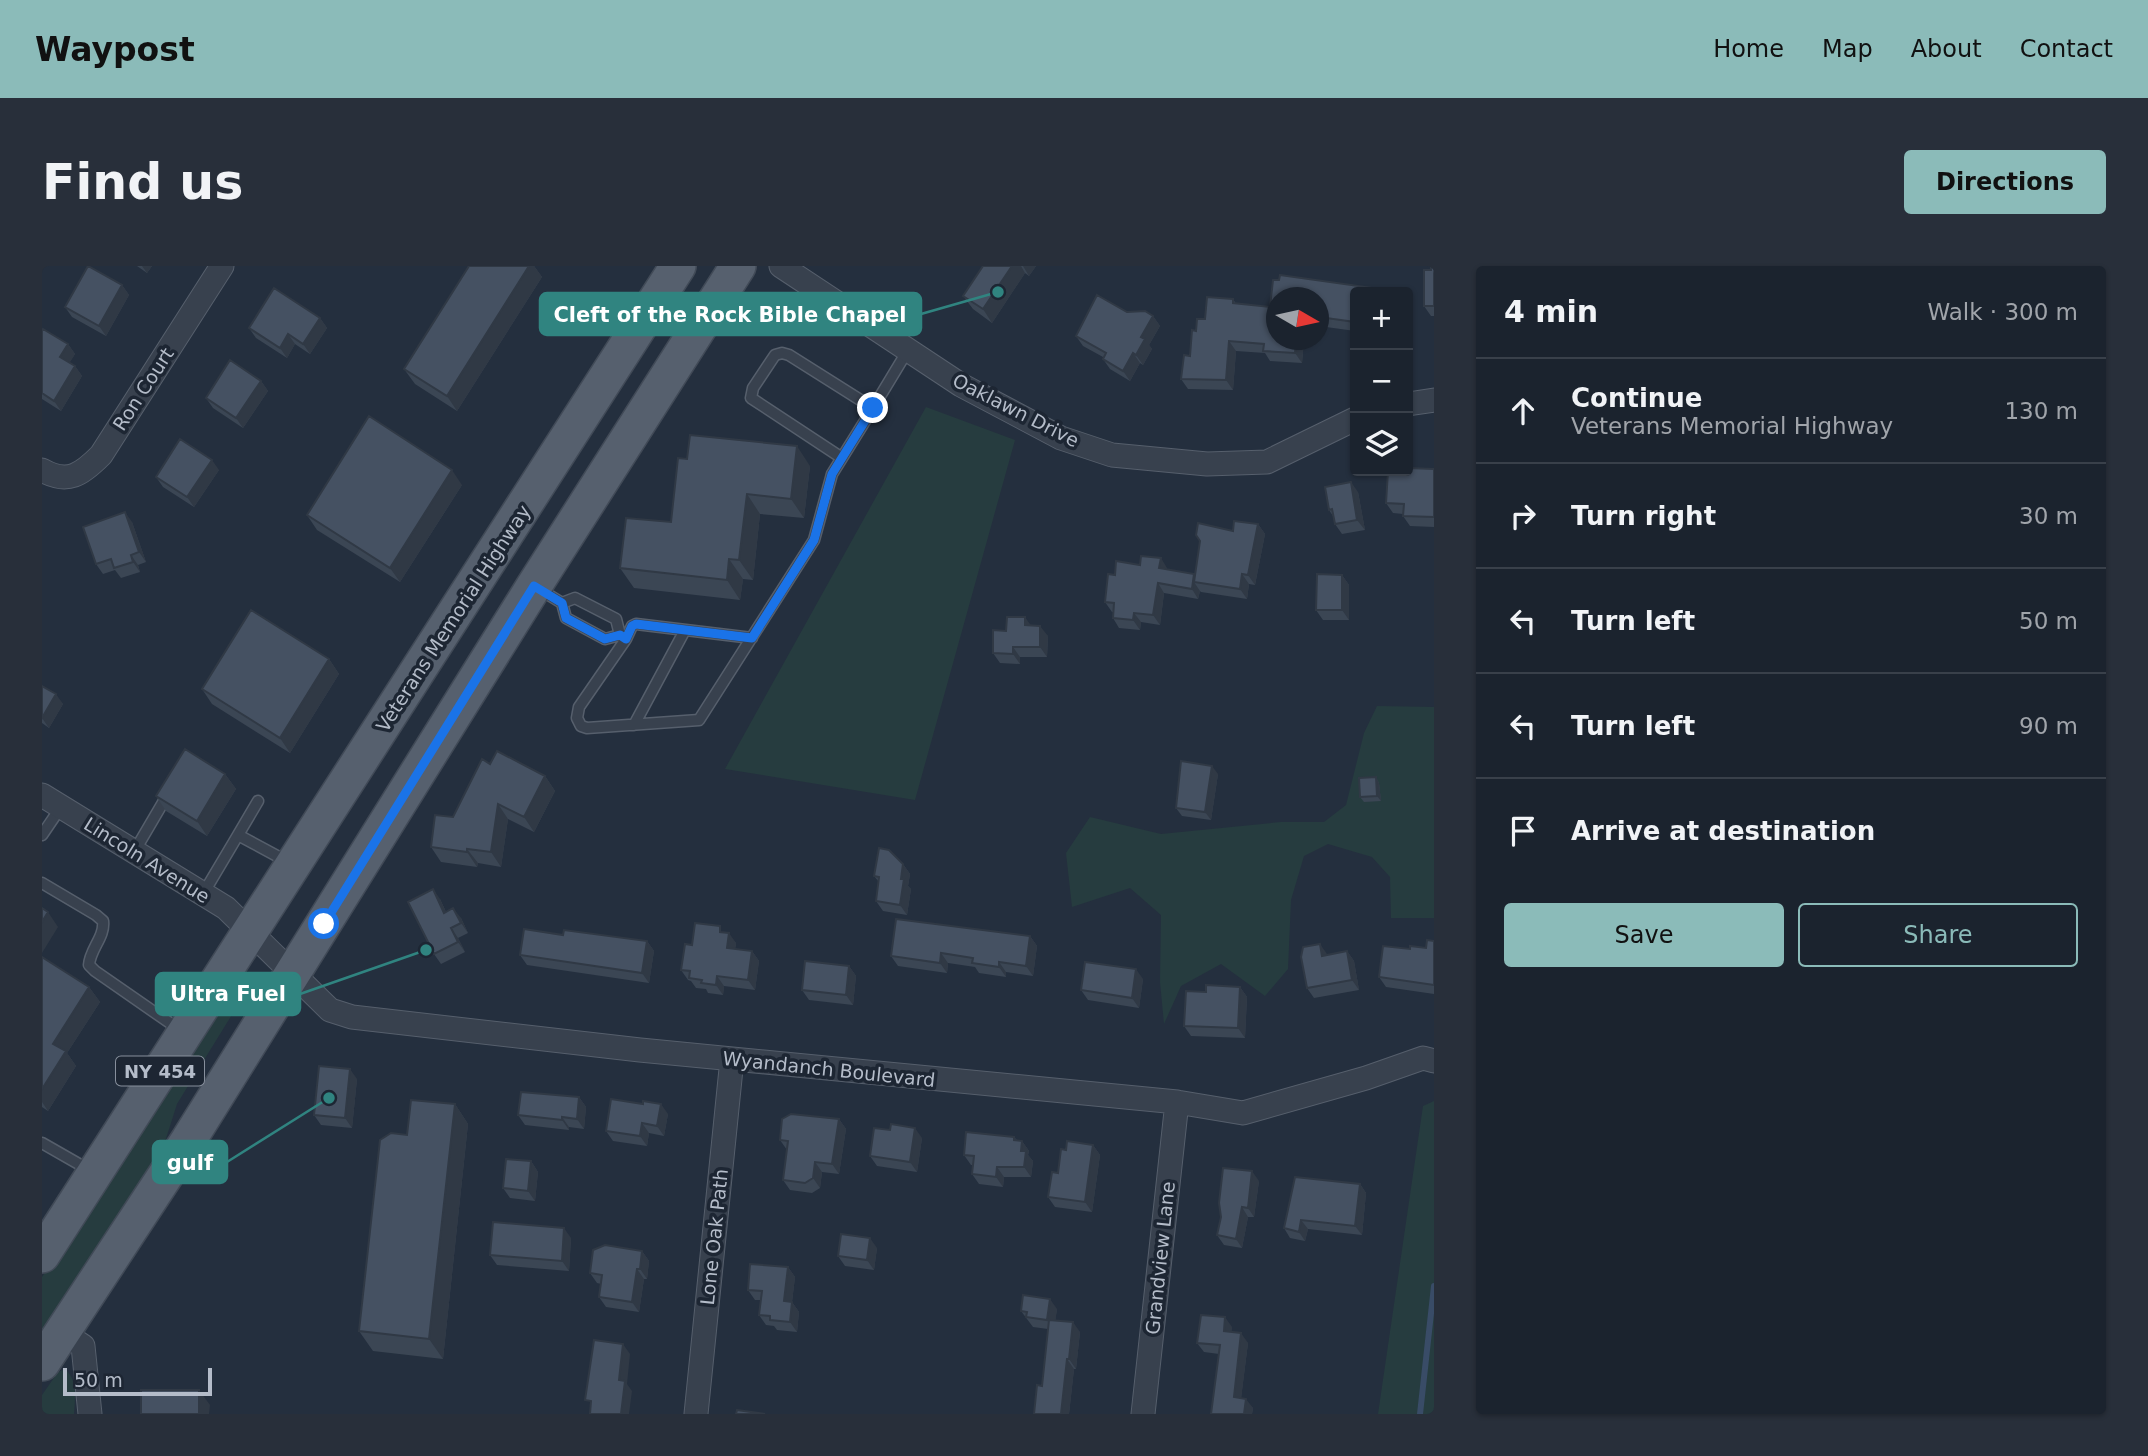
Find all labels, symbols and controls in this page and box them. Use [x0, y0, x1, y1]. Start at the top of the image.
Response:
text: Waypost [35, 30, 195, 69]
text: Home [1713, 35, 1784, 63]
text: Map [1822, 35, 1873, 63]
text: About [1911, 35, 1982, 63]
text: Contact [2020, 35, 2113, 63]
button: Directions [1904, 150, 2106, 214]
text: Find us [42, 154, 243, 211]
north arrow [1266, 287, 1329, 350]
map controls [1350, 287, 1413, 476]
button: + [1350, 287, 1413, 350]
callout: Cleft of the Rock Bible Chapel [540, 293, 921, 335]
text: 4 min [1504, 294, 1598, 329]
text: Walk · 300 m [1927, 299, 2078, 325]
text: Cleft of the Rock Bible Chapel [553, 303, 907, 327]
street label: Ron Court [108, 343, 178, 435]
button: − [1350, 350, 1413, 413]
street label: Oaklawn Drive [949, 369, 1083, 451]
text: Continue [1571, 383, 1702, 413]
route end [857, 392, 888, 423]
icon: ahead [1504, 392, 1542, 430]
text: 130 m [2004, 398, 2078, 424]
button: layers [1350, 413, 1413, 476]
text: Veterans Memorial Highway [1571, 413, 1893, 439]
icon: right [1504, 497, 1542, 535]
street label: Veterans Memorial Highway [371, 500, 535, 736]
text: Turn right [1571, 501, 1716, 531]
text: 30 m [2019, 503, 2078, 529]
icon: left [1504, 602, 1542, 640]
text: Turn left [1571, 606, 1695, 636]
text: 50 m [2019, 608, 2078, 634]
icon: left [1504, 707, 1542, 745]
text: Turn left [1571, 711, 1695, 741]
text: 90 m [2019, 713, 2078, 739]
icon: arrive [1504, 812, 1542, 850]
street label: Lincoln Avenue [80, 813, 214, 907]
text: Arrive at destination [1571, 816, 1875, 846]
button: Save [1504, 903, 1784, 967]
button: Share [1798, 903, 2078, 967]
route start [308, 908, 339, 939]
callout: Ultra Fuel [156, 973, 300, 1015]
text: Ultra Fuel [170, 982, 286, 1006]
street label: Wyandanch Boulevard [722, 1047, 936, 1091]
road number: NY 454 [116, 1056, 204, 1086]
callout: gulf [153, 1141, 227, 1183]
text: gulf [167, 1151, 214, 1175]
street label: Lone Oak Path [696, 1168, 732, 1306]
street label: Grandview Lane [1141, 1180, 1179, 1336]
scale bar [63, 1365, 212, 1397]
text: 50 m [74, 1369, 123, 1391]

